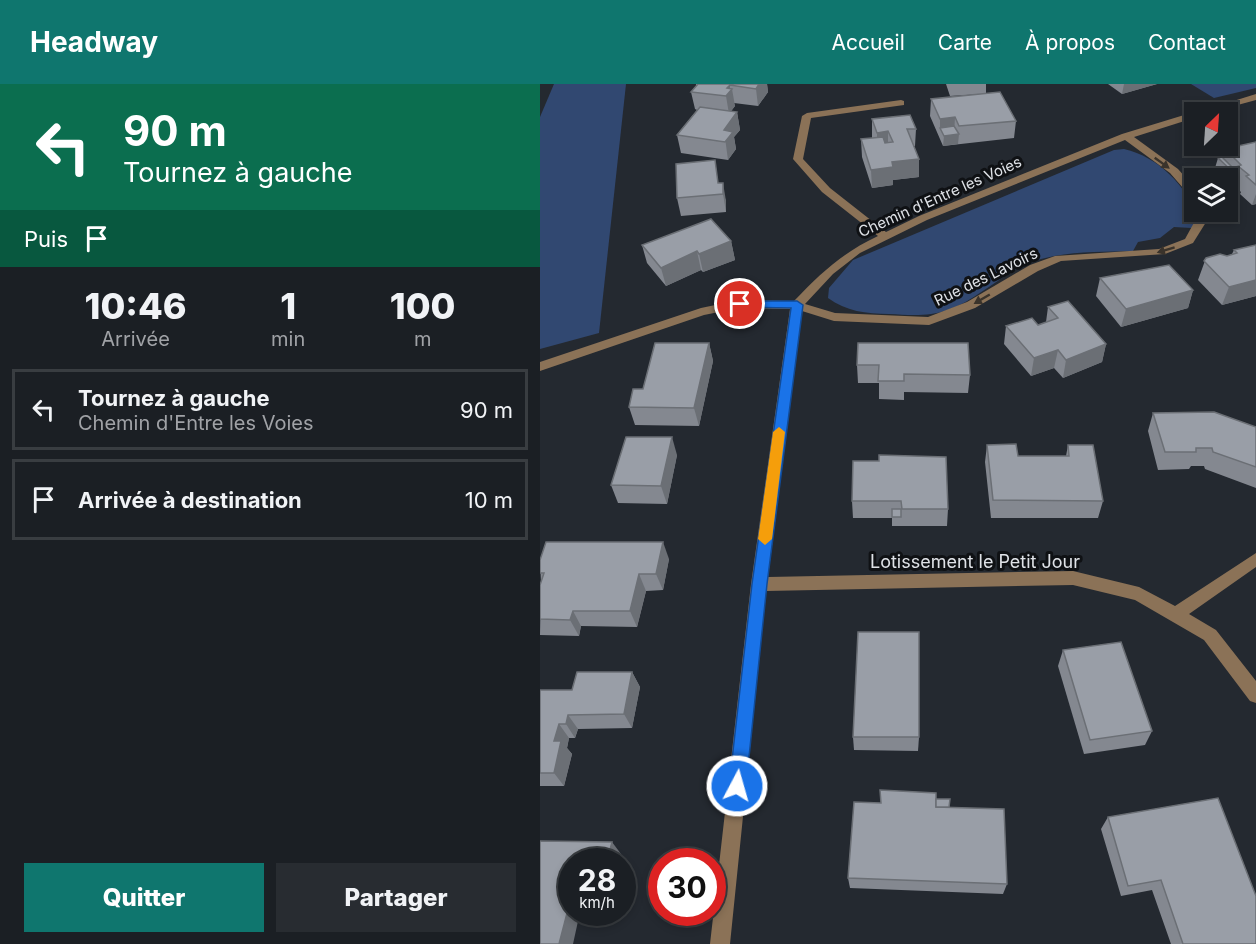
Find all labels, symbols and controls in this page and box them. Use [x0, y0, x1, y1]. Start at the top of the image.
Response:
text: Headway [30, 25, 158, 59]
text: Accueil [831, 30, 905, 55]
text: Carte [938, 30, 992, 55]
text: À propos [1025, 30, 1115, 55]
text: Contact [1148, 30, 1226, 55]
north arrow [1184, 102, 1238, 156]
map controls [1184, 102, 1238, 222]
text: 90 m [123, 105, 227, 156]
icon: left [24, 108, 102, 186]
street label: Chemin d'Entre les Voies [855, 152, 1024, 241]
text: Tournez à gauche [123, 156, 352, 189]
one-way arrow [1155, 156, 1170, 168]
button: layers [1184, 168, 1238, 222]
icon: arrive [80, 222, 113, 255]
text: Puis [24, 226, 68, 252]
street label: Rue des Lavoirs [931, 243, 1041, 310]
one-way arrow [1157, 246, 1175, 255]
pin [714, 278, 765, 329]
text: 10:46 [85, 284, 187, 328]
text: 1 [280, 284, 296, 328]
text: 100 [390, 284, 456, 328]
icon: arrive [723, 287, 756, 320]
one-way arrow [974, 293, 990, 304]
text: Arrivée [101, 327, 170, 351]
text: min [271, 327, 305, 351]
text: m [414, 327, 431, 351]
text: Tournez à gauche [78, 385, 270, 411]
icon: left [27, 393, 60, 426]
text: 90 m [460, 397, 513, 423]
text: Chemin d'Entre les Voies [78, 411, 314, 435]
icon: arrive [27, 483, 60, 516]
text: Arrivée à destination [78, 487, 302, 513]
text: 10 m [465, 487, 513, 513]
street label: Lotissement le Petit Jour [870, 551, 1080, 572]
position arrow [705, 754, 769, 818]
speed limit sign: 30 [648, 848, 726, 926]
text: 28 [578, 862, 616, 898]
button: Quitter [24, 863, 264, 932]
button: Partager [276, 863, 516, 932]
text: km/h [579, 893, 615, 912]

